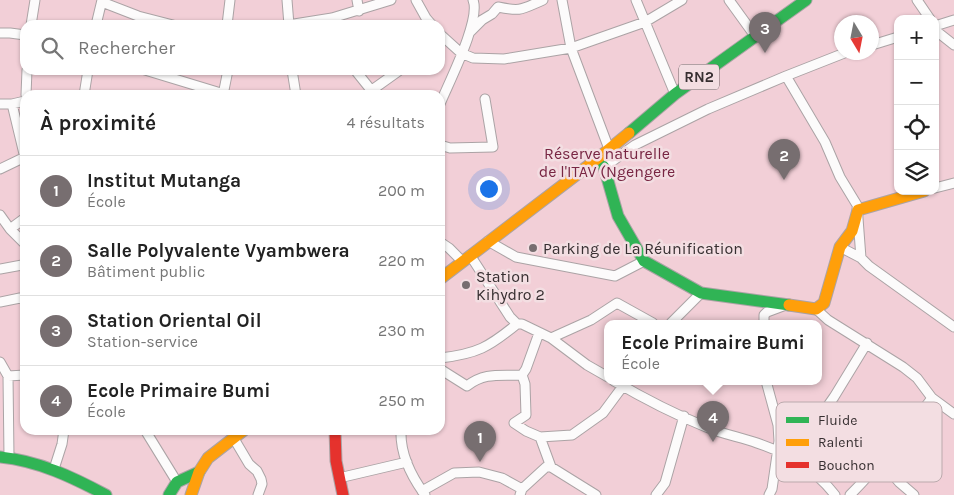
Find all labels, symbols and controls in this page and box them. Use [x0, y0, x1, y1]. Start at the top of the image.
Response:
pin: 3 [749, 12, 781, 53]
north arrow [834, 15, 879, 60]
map controls [894, 15, 939, 195]
button: + [894, 15, 939, 60]
search box [20, 20, 445, 75]
icon: search [38, 34, 66, 62]
text: Rechercher [78, 37, 175, 59]
button: − [894, 60, 939, 105]
road number: RN2 [679, 64, 719, 90]
button: locate [894, 105, 939, 150]
text: À proximité [40, 111, 156, 135]
text: 4 résultats [346, 113, 425, 132]
pin: 2 [768, 139, 800, 180]
park label: Réserve naturelle de l'ITAV (Ngengere [539, 144, 675, 181]
button: layers [894, 150, 939, 195]
text: Institut Mutanga [87, 170, 241, 192]
your location [476, 176, 502, 202]
text: 1 [53, 181, 59, 200]
text: 200 m [378, 181, 425, 200]
text: École [87, 192, 126, 211]
place label: Parking de La Réunification [543, 239, 743, 258]
text: Salle Polyvalente Vyambwera [87, 240, 350, 262]
marker: Parking de La Réunification [527, 242, 539, 254]
text: 2 [51, 251, 61, 270]
text: 220 m [378, 251, 425, 270]
text: Bâtiment public [87, 262, 205, 281]
place label: Station Kihydro 2 [476, 267, 545, 304]
marker: Station Kihydro 2 [460, 279, 472, 291]
text: Station Oriental Oil [87, 310, 262, 332]
popup [604, 320, 822, 385]
text: 3 [51, 321, 61, 340]
text: 230 m [378, 321, 425, 340]
text: Station-service [87, 332, 198, 351]
text: Ecole Primaire Bumi [621, 332, 805, 354]
text: École [621, 354, 660, 373]
text: Ecole Primaire Bumi [87, 380, 271, 402]
text: 4 [51, 391, 61, 410]
text: 250 m [378, 391, 425, 410]
pin: 4 [697, 401, 729, 442]
text: École [87, 402, 126, 421]
legend [776, 402, 942, 482]
text: Fluide [818, 412, 857, 429]
pin: 1 [464, 421, 496, 462]
text: Ralenti [818, 434, 863, 451]
text: Bouchon [818, 457, 875, 474]

